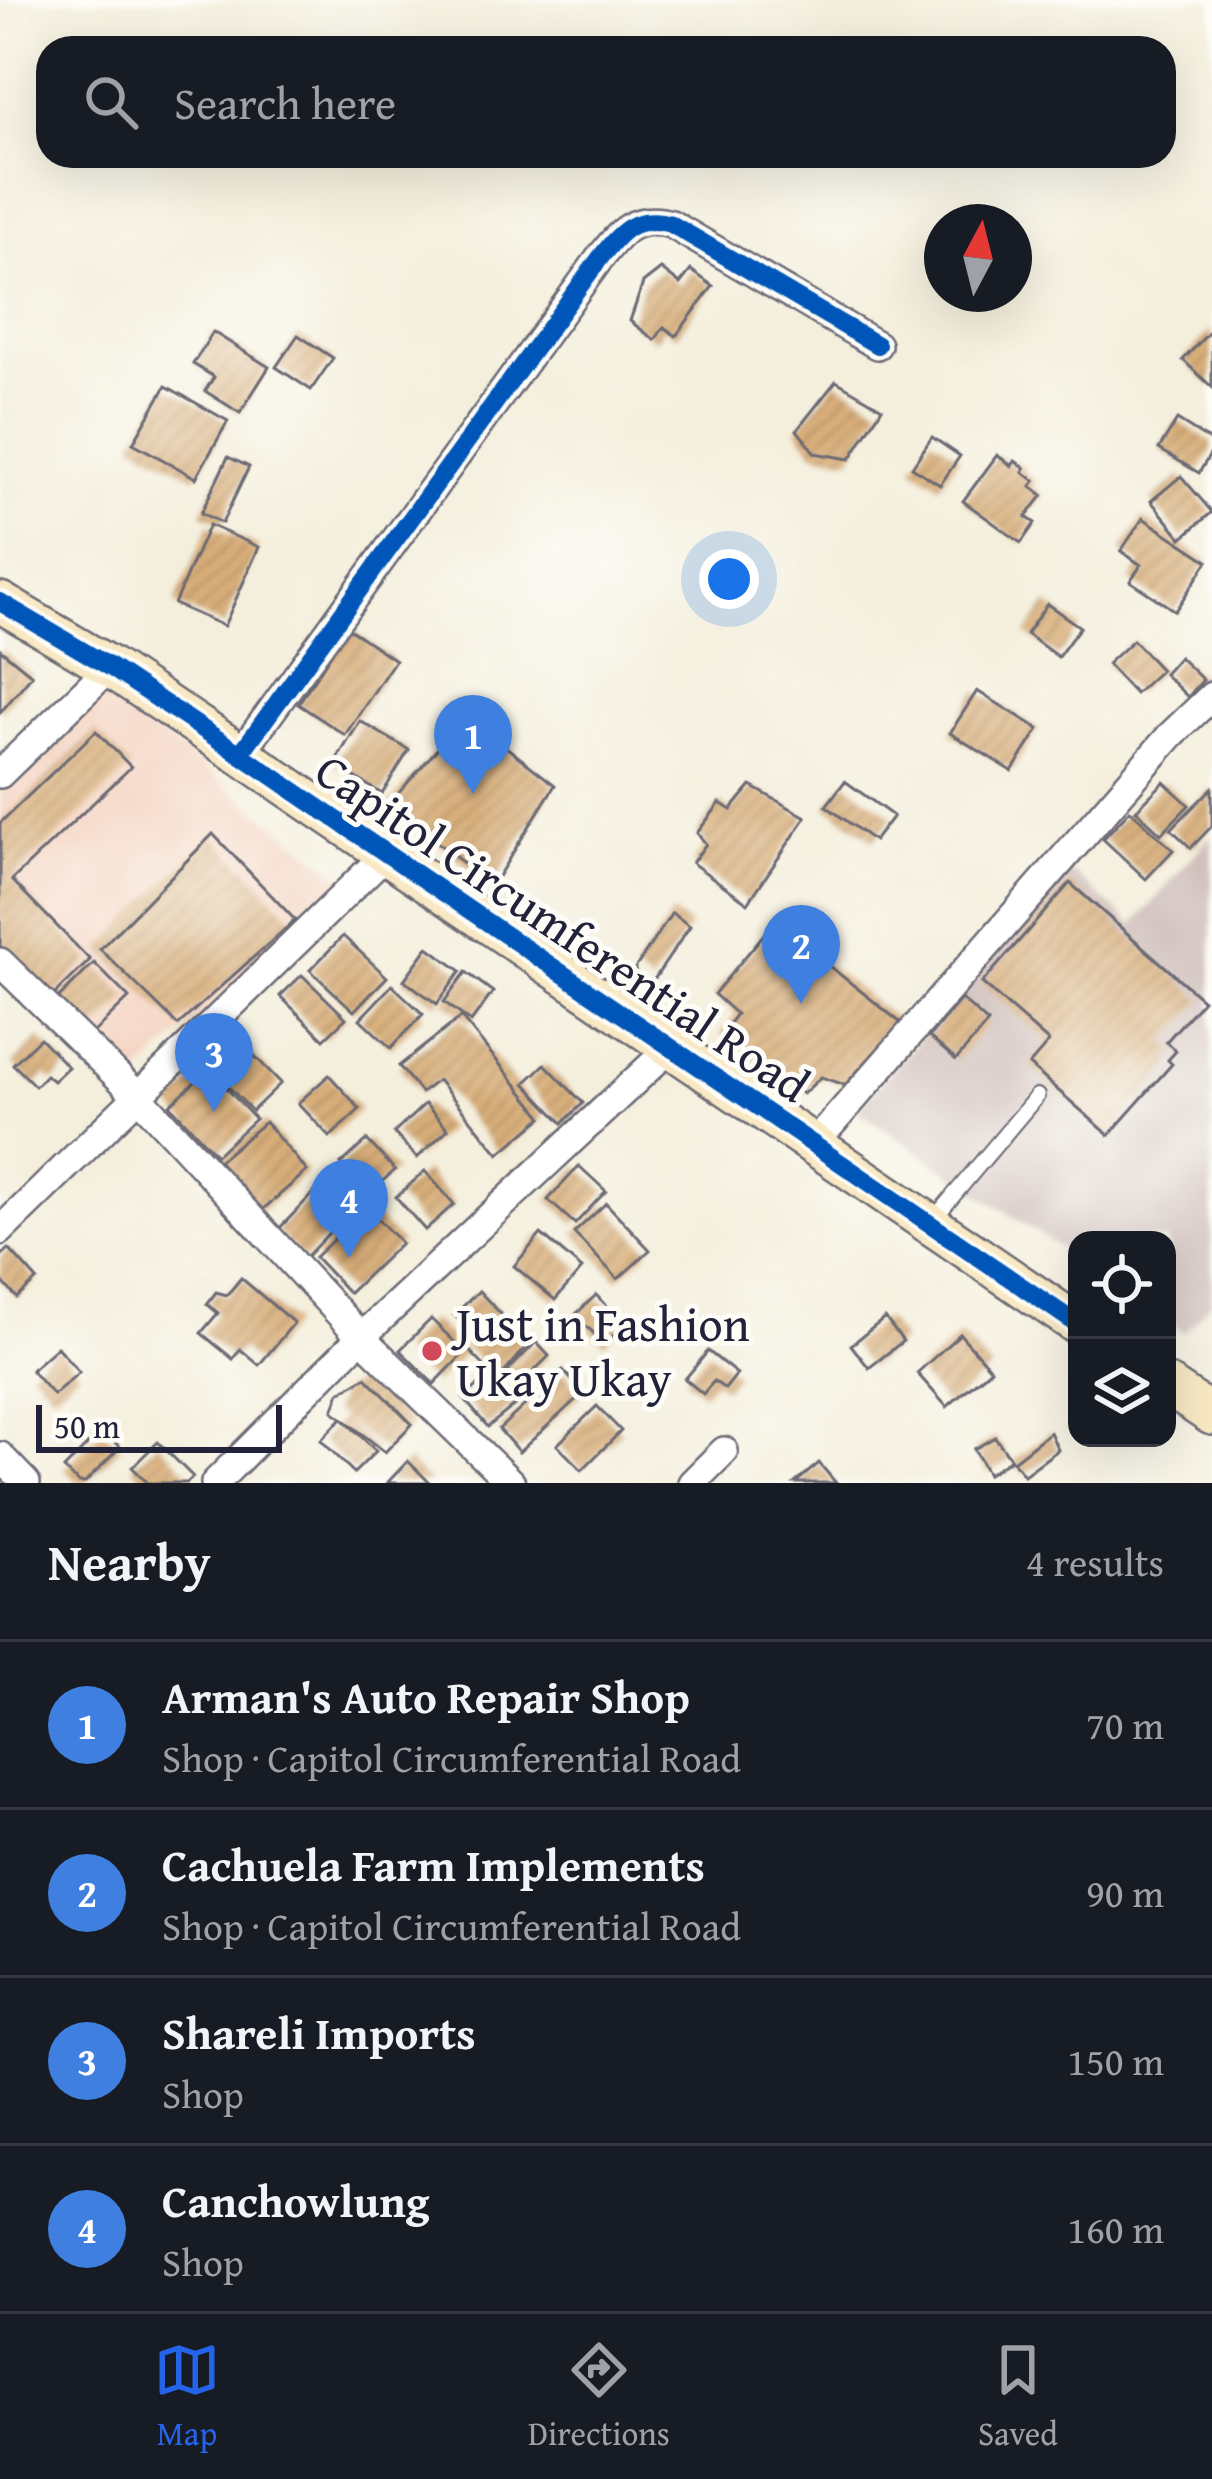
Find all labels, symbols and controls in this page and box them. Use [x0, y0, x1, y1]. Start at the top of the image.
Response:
search box [36, 36, 1176, 168]
icon: search [78, 69, 144, 135]
text: Search here [174, 70, 396, 135]
north arrow [924, 204, 1032, 312]
your location [699, 549, 759, 609]
pin: 1 [434, 695, 512, 794]
street label: Capitol Circumferential Road [302, 735, 825, 1120]
pin: 2 [762, 905, 840, 1004]
pin: 3 [175, 1013, 253, 1112]
pin: 4 [310, 1159, 388, 1258]
map controls [1068, 1231, 1176, 1447]
button: locate [1068, 1231, 1176, 1339]
place label: Just in Fashion Ukay Ukay [450, 1288, 750, 1414]
marker: Just in Fashion Ukay Ukay [419, 1338, 445, 1364]
button: layers [1068, 1339, 1176, 1447]
scale bar [36, 1399, 282, 1452]
text: 50 m [54, 1402, 120, 1450]
text: Nearby [48, 1524, 211, 1599]
text: 4 results [1026, 1533, 1164, 1590]
text: Arman's Auto Repair Shop [162, 1664, 690, 1729]
text: 1 [77, 1696, 97, 1753]
text: 70 m [1086, 1696, 1164, 1753]
text: Shop · Capitol Circumferential Road [162, 1729, 741, 1786]
text: Cachuela Farm Implements [162, 1832, 705, 1897]
text: 2 [77, 1864, 97, 1921]
text: 90 m [1086, 1864, 1164, 1921]
text: Shop · Capitol Circumferential Road [162, 1897, 741, 1954]
text: Shareli Imports [162, 2000, 476, 2065]
text: 3 [77, 2032, 97, 2089]
text: 150 m [1067, 2032, 1164, 2089]
text: Shop [162, 2065, 244, 2122]
text: Canchowlung [162, 2168, 430, 2233]
text: 4 [77, 2200, 97, 2257]
text: 160 m [1067, 2200, 1164, 2257]
text: Shop [162, 2233, 244, 2290]
tab: Map [154, 2337, 220, 2457]
tab: Directions [528, 2337, 670, 2457]
tab: Saved [978, 2337, 1058, 2457]

